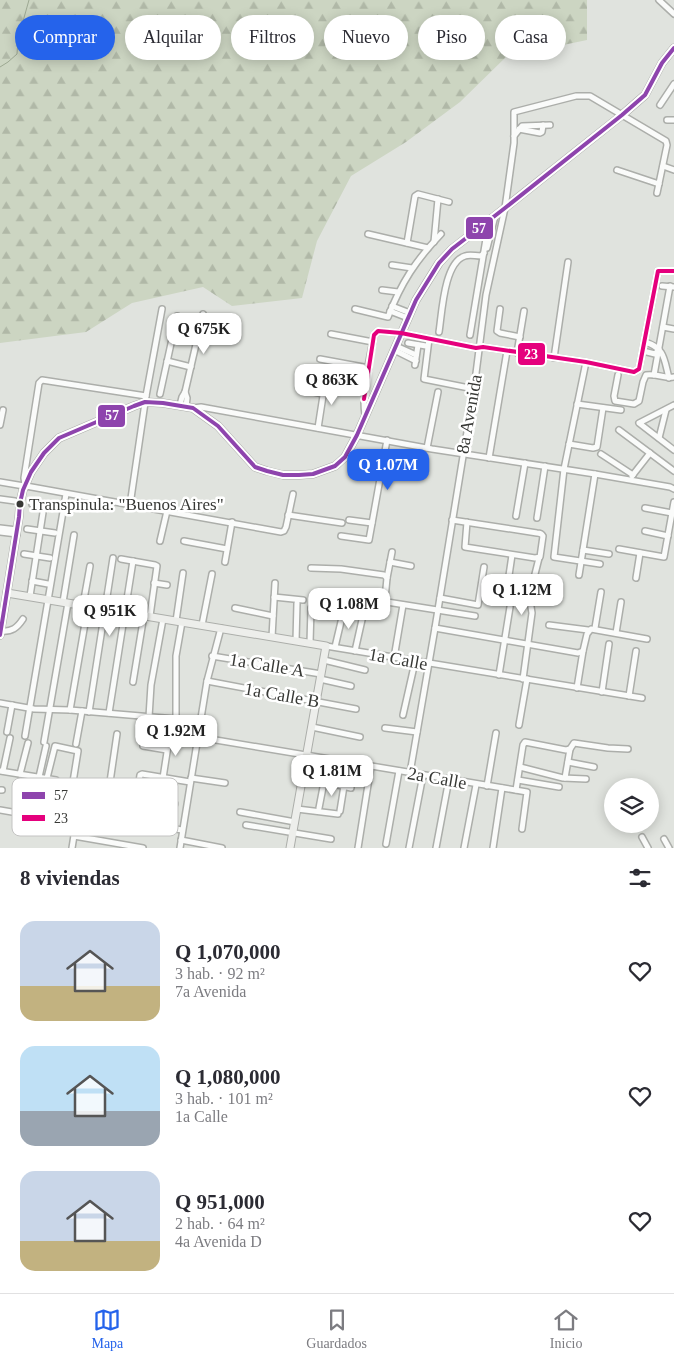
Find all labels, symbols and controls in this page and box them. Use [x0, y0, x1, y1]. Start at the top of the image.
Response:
chip: Comprar [15, 15, 115, 60]
chip: Alquilar [125, 15, 221, 60]
chip: Filtros [231, 15, 314, 60]
chip: Nuevo [324, 15, 408, 60]
chip: Piso [418, 15, 485, 60]
chip: Casa [495, 15, 566, 60]
line badge: 57 [465, 216, 494, 240]
text: 57 [472, 221, 486, 236]
pin: Q 675K [163, 312, 245, 355]
text: Q 675K [178, 320, 230, 337]
line badge: 23 [517, 342, 546, 366]
text: 23 [524, 347, 538, 362]
pin: Q 863K [291, 364, 373, 406]
text: Q 863K [306, 371, 358, 388]
street label: 8a Avenida [452, 373, 486, 455]
line badge: 57 [97, 404, 126, 428]
text: 57 [105, 408, 119, 423]
pin: Q 1.07M [342, 448, 434, 491]
text: Q 1.07M [358, 456, 418, 473]
place label: Transpinula: "Buenos Aires" [29, 495, 224, 514]
marker: Transpinula: "Buenos Aires" [15, 499, 25, 509]
pin: Q 1.12M [476, 574, 568, 616]
text: Q 1.12M [492, 581, 552, 598]
pin: Q 1.08M [303, 588, 395, 630]
pin: Q 951K [69, 594, 151, 637]
text: Q 1.08M [319, 595, 379, 612]
text: Q 951K [84, 602, 136, 619]
street label: 1a Calle [367, 644, 429, 674]
street label: 1a Calle A [228, 649, 306, 681]
street label: 1a Calle B [243, 679, 321, 711]
pin: Q 1.92M [130, 714, 222, 757]
text: Q 1.92M [146, 722, 206, 739]
pin: Q 1.81M [286, 754, 378, 797]
text: Q 1.81M [302, 762, 362, 779]
street label: 2a Calle [406, 763, 468, 793]
legend [12, 778, 178, 836]
map controls [604, 778, 659, 833]
button: layers [604, 778, 659, 833]
text: 57 [54, 788, 68, 803]
text: 23 [54, 811, 68, 826]
icon: filters [626, 864, 654, 892]
text: 8 viviendas [20, 866, 120, 890]
text: Q 1,070,000 [175, 940, 281, 964]
icon: home [60, 941, 120, 1001]
icon: heart [626, 957, 654, 985]
text: 3 hab. · 92 m² [175, 965, 265, 982]
text: 7a Avenida [175, 983, 246, 1000]
text: Q 1,080,000 [175, 1065, 281, 1089]
icon: home [60, 1066, 120, 1126]
icon: heart [626, 1082, 654, 1110]
text: 3 hab. · 101 m² [175, 1090, 273, 1107]
text: 1a Calle [175, 1108, 228, 1125]
text: Q 951,000 [175, 1190, 265, 1214]
icon: home [60, 1191, 120, 1251]
icon: heart [626, 1207, 654, 1235]
text: 2 hab. · 64 m² [175, 1215, 265, 1232]
text: 4a Avenida D [175, 1233, 262, 1250]
tab: Mapa [91, 1306, 123, 1352]
tab: Guardados [306, 1306, 367, 1352]
tab: Inicio [550, 1306, 583, 1352]

